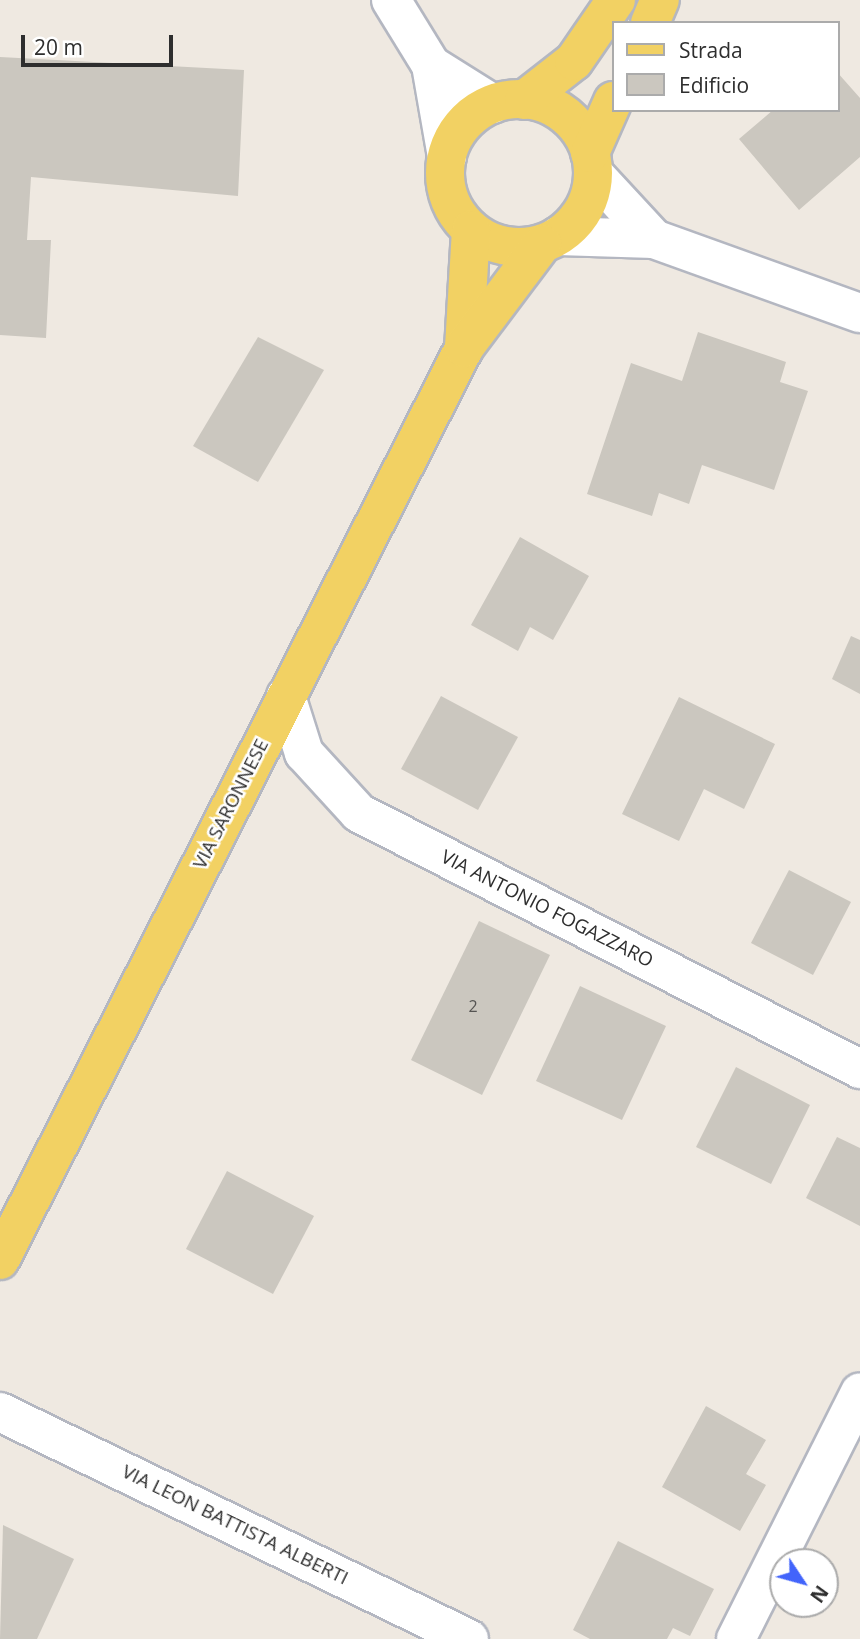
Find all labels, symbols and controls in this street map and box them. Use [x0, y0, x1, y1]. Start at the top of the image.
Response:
scale bar [24, 21, 177, 65]
legend [612, 21, 839, 112]
text: 20 m [34, 33, 83, 61]
text: Strada [679, 36, 743, 64]
text: Edificio [679, 71, 749, 99]
street label: VIA SARONNESE [188, 735, 274, 873]
street label: VIA ANTONIO FOGAZZARO [437, 845, 657, 973]
house number: 2 [468, 996, 478, 1016]
street label: VIA LEON BATTISTA ALBERTI [118, 1460, 352, 1590]
north arrow [769, 1548, 839, 1618]
text: N [804, 1580, 834, 1608]

